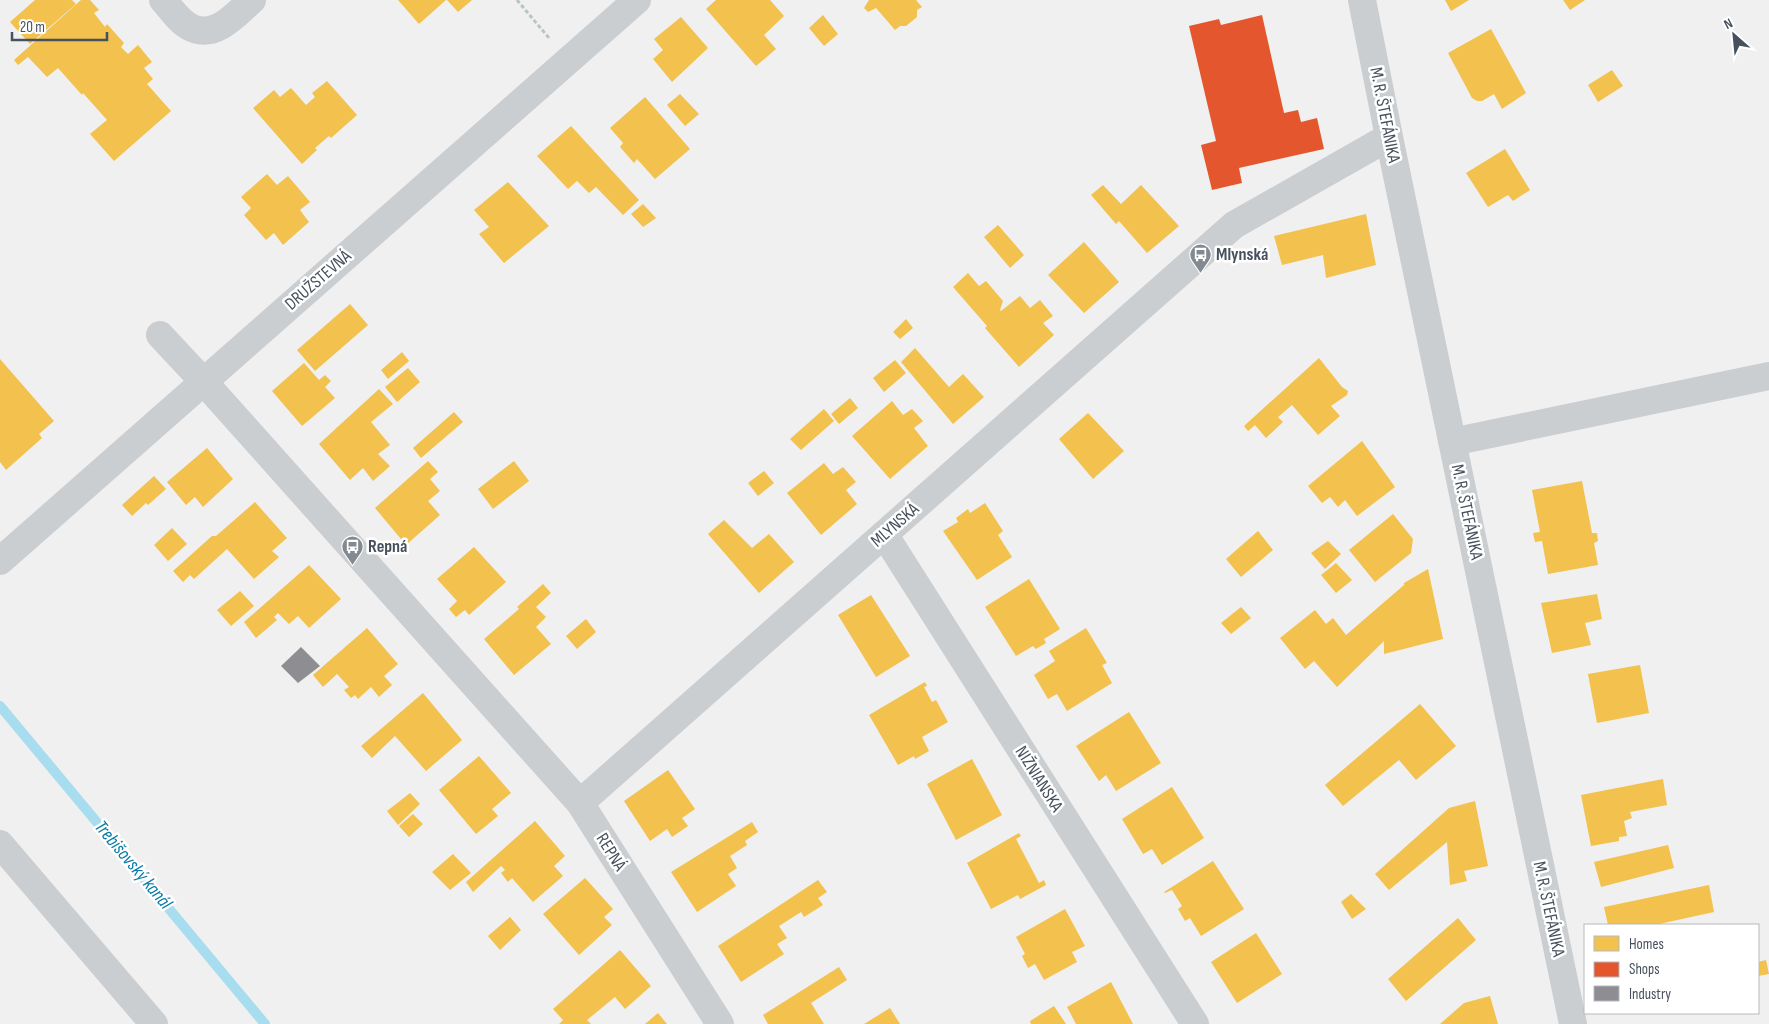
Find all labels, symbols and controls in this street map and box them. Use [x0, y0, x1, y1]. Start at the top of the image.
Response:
scale bar [12, 10, 108, 42]
north arrow [1709, 10, 1759, 60]
text: N [1721, 15, 1736, 33]
text: 20 m [20, 18, 45, 37]
street label: M. R. ŠTEFÁNIKA [1365, 65, 1405, 165]
bus stop icon: Mlynská [1188, 242, 1212, 273]
place label: Mlynská [1216, 244, 1268, 265]
street label: DRUŽSTEVNÁ [281, 245, 356, 314]
street label: M. R. ŠTEFÁNIKA [1447, 462, 1487, 562]
street label: MLYNSKÁ [867, 498, 923, 551]
bus stop icon: Repná [340, 534, 364, 565]
place label: Repná [368, 536, 407, 557]
street label: NIŽNIANSKA [1011, 742, 1068, 816]
water label: Trebišovský kanál [89, 816, 177, 914]
street label: REPNÁ [591, 829, 631, 875]
street label: M. R. ŠTEFÁNIKA [1529, 859, 1569, 959]
legend [1584, 924, 1759, 1014]
text: Homes [1629, 935, 1664, 954]
text: Shops [1629, 960, 1660, 979]
text: Industry [1629, 985, 1671, 1004]

